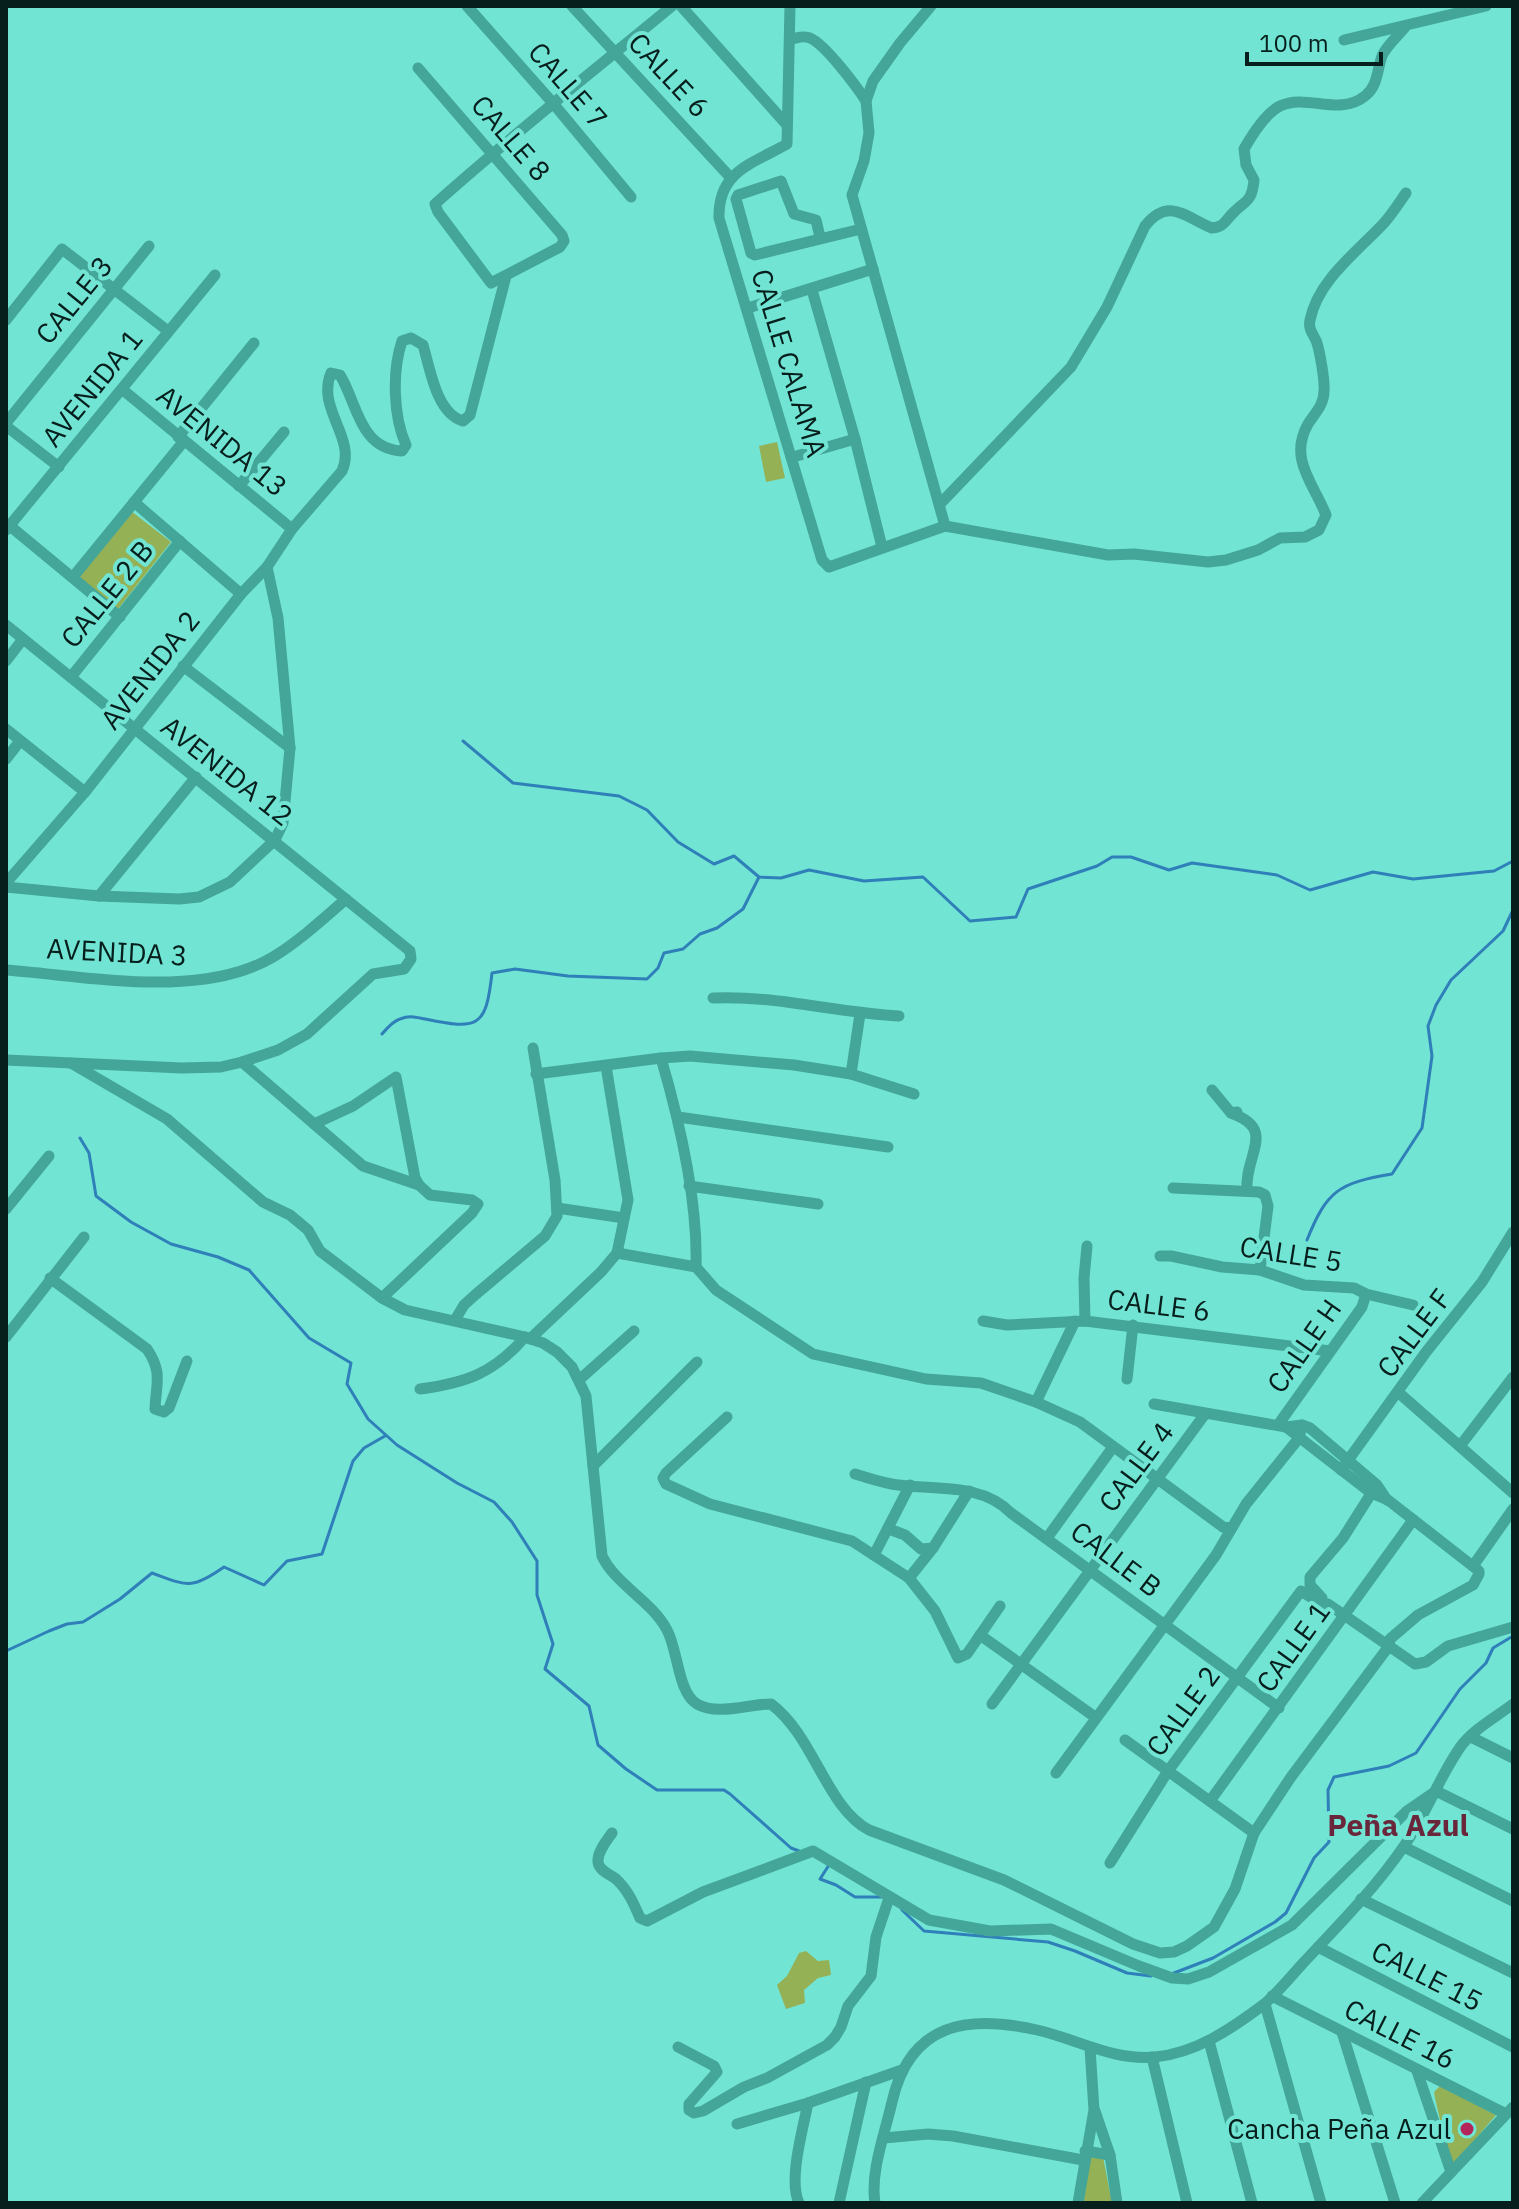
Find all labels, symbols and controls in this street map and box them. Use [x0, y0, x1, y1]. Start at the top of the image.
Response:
scale bar [1247, 16, 1381, 66]
street label: CALLE 6 [621, 24, 718, 125]
text: 100 m [1259, 27, 1329, 59]
street label: CALLE 7 [521, 34, 616, 136]
street label: CALLE 8 [464, 87, 559, 189]
street label: CALLE 3 [27, 248, 120, 351]
street label: CALLE CALAMA [743, 264, 836, 461]
street label: AVENIDA 1 [33, 321, 150, 454]
street label: AVENIDA 13 [149, 377, 295, 505]
street label: CALLE 2 B [52, 532, 161, 655]
street label: AVENIDA 2 [92, 603, 208, 737]
street label: AVENIDA 12 [154, 707, 301, 834]
street label: AVENIDA 3 [46, 929, 188, 974]
street label: CALLE 5 [1237, 1227, 1345, 1280]
street label: CALLE 6 [1106, 1280, 1212, 1329]
street label: CALLE F [1368, 1281, 1459, 1385]
street label: CALLE H [1258, 1292, 1349, 1400]
street label: CALLE 4 [1090, 1414, 1181, 1519]
street label: CALLE B [1063, 1512, 1169, 1605]
street label: CALLE 1 [1247, 1594, 1338, 1699]
street label: CALLE 2 [1137, 1658, 1228, 1763]
district label: Peña Azul [1327, 1805, 1469, 1844]
street label: CALLE 15 [1365, 1932, 1489, 2019]
street label: CALLE 16 [1338, 1990, 1462, 2077]
place label: Cancha Peña Azul [1227, 2110, 1451, 2147]
marker: Cancha Peña Azul [1458, 2120, 1476, 2138]

